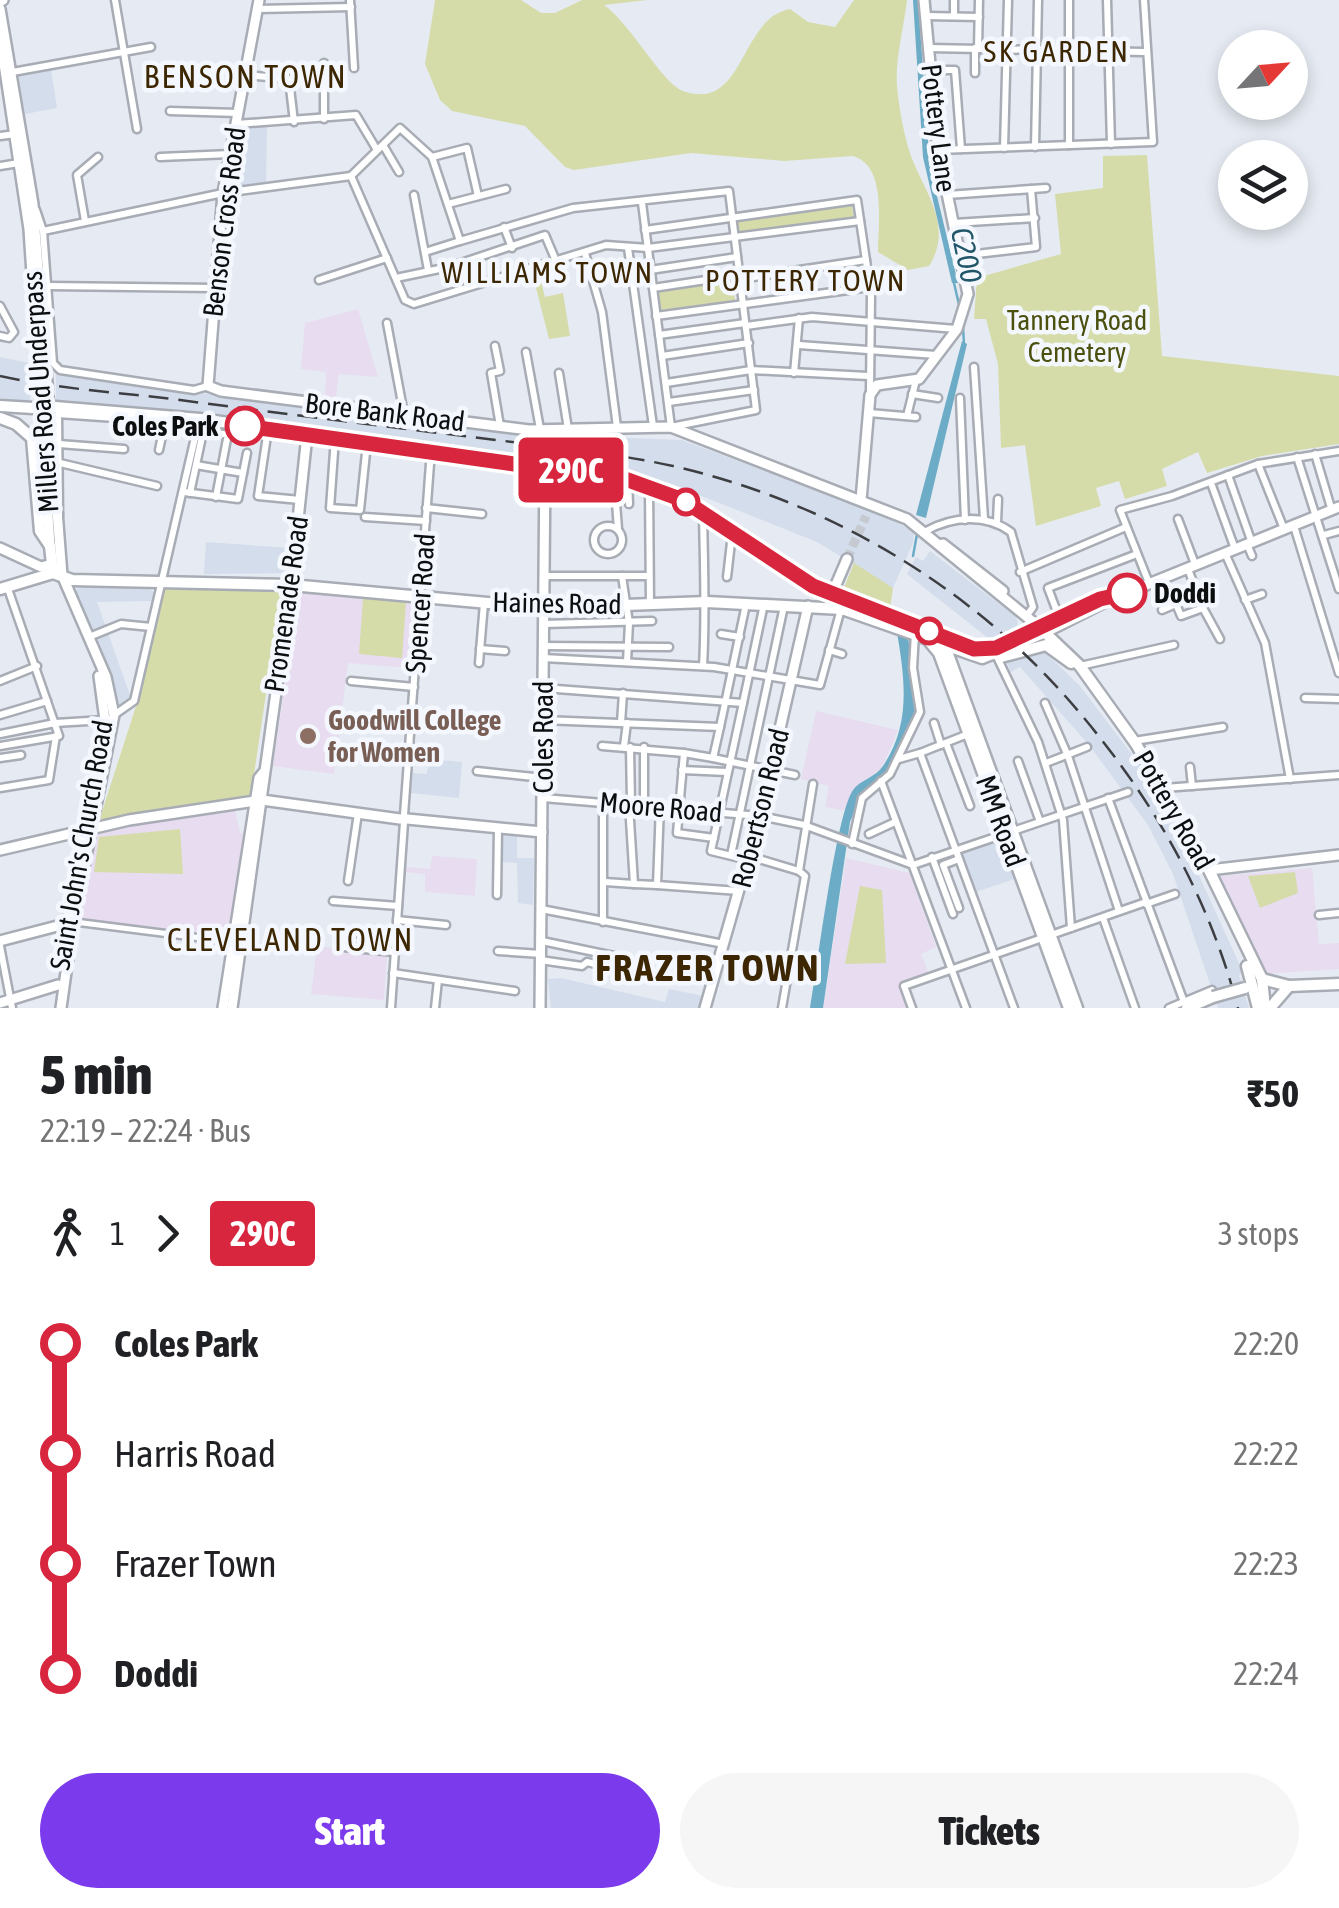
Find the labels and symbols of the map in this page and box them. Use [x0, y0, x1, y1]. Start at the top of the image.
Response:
north arrow [1218, 30, 1308, 120]
district label: SK GARDEN [984, 34, 1130, 68]
district label: BENSON TOWN [144, 58, 348, 95]
street label: Pottery Lane [915, 62, 963, 194]
street label: Benson Cross Road [196, 125, 252, 319]
water label: C200 [945, 224, 989, 286]
district label: WILLIAMS TOWN [441, 255, 655, 289]
district label: POTTERY TOWN [705, 263, 907, 297]
street label: Millers Road Underpass [16, 270, 64, 514]
park label: Tannery Road Cemetery [1007, 304, 1147, 368]
street label: Bore Bank Road [303, 386, 467, 438]
marker: Coles Park [226, 407, 264, 445]
place label: Coles Park [112, 410, 219, 442]
line badge: 290C [501, 438, 641, 502]
unlabelled marker [673, 489, 699, 515]
street label: Promenade Road [258, 514, 314, 694]
street label: Spencer Road [399, 532, 441, 674]
marker: Doddi [1108, 574, 1146, 612]
place label: Doddi [1154, 577, 1216, 609]
street label: Haines Road [492, 586, 622, 620]
unlabelled marker [916, 618, 942, 644]
street label: Coles Road [527, 681, 559, 793]
place label: Goodwill College for Women [327, 704, 502, 768]
street label: Saint John's Church Road [43, 718, 119, 972]
marker: Goodwill College for Women [297, 725, 319, 747]
street label: Robertson Road [725, 725, 795, 891]
street label: Pottery Road [1127, 745, 1221, 875]
street label: MM Road [970, 771, 1032, 871]
street label: Moore Road [598, 786, 724, 828]
district label: CLEVELAND TOWN [167, 921, 415, 958]
district label: FRAZER TOWN [595, 946, 821, 989]

